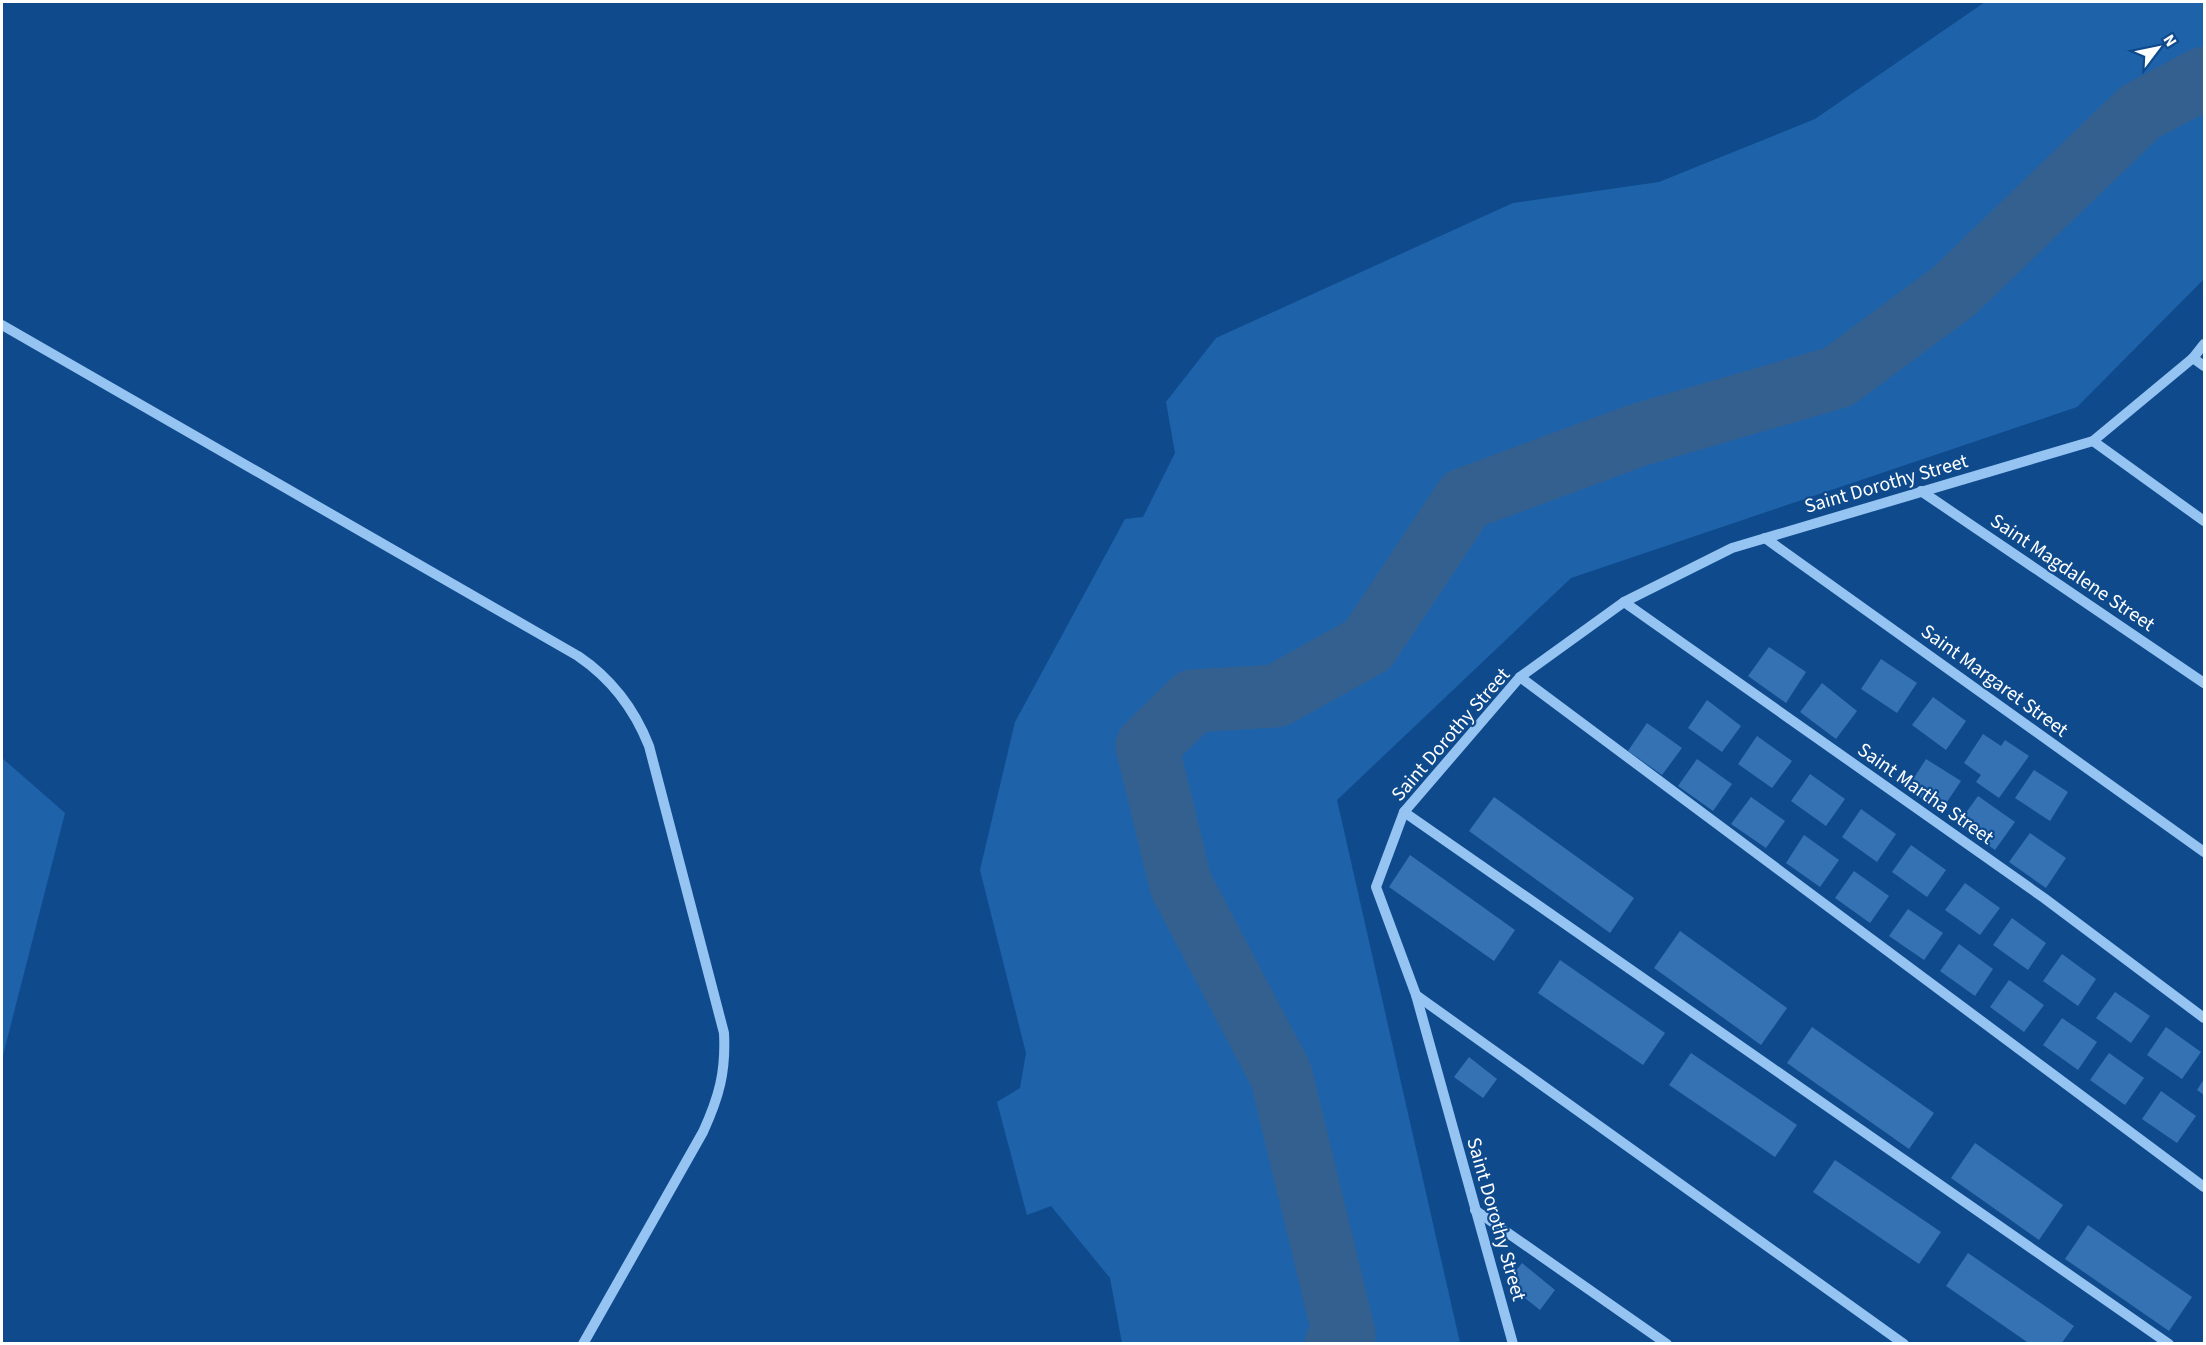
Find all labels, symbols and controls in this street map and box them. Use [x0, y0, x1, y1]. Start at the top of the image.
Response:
north arrow [2128, 18, 2188, 78]
text: N [2158, 30, 2182, 51]
street label: Saint Dorothy Street [1801, 447, 1972, 521]
street label: Saint Magdalene Street [1985, 507, 2160, 639]
street label: Saint Margaret Street [1915, 618, 2074, 744]
street label: Saint Dorothy Street [1385, 662, 1517, 808]
street label: Saint Martha Street [1852, 736, 1999, 852]
street label: Saint Dorothy Street [1459, 1134, 1533, 1305]

